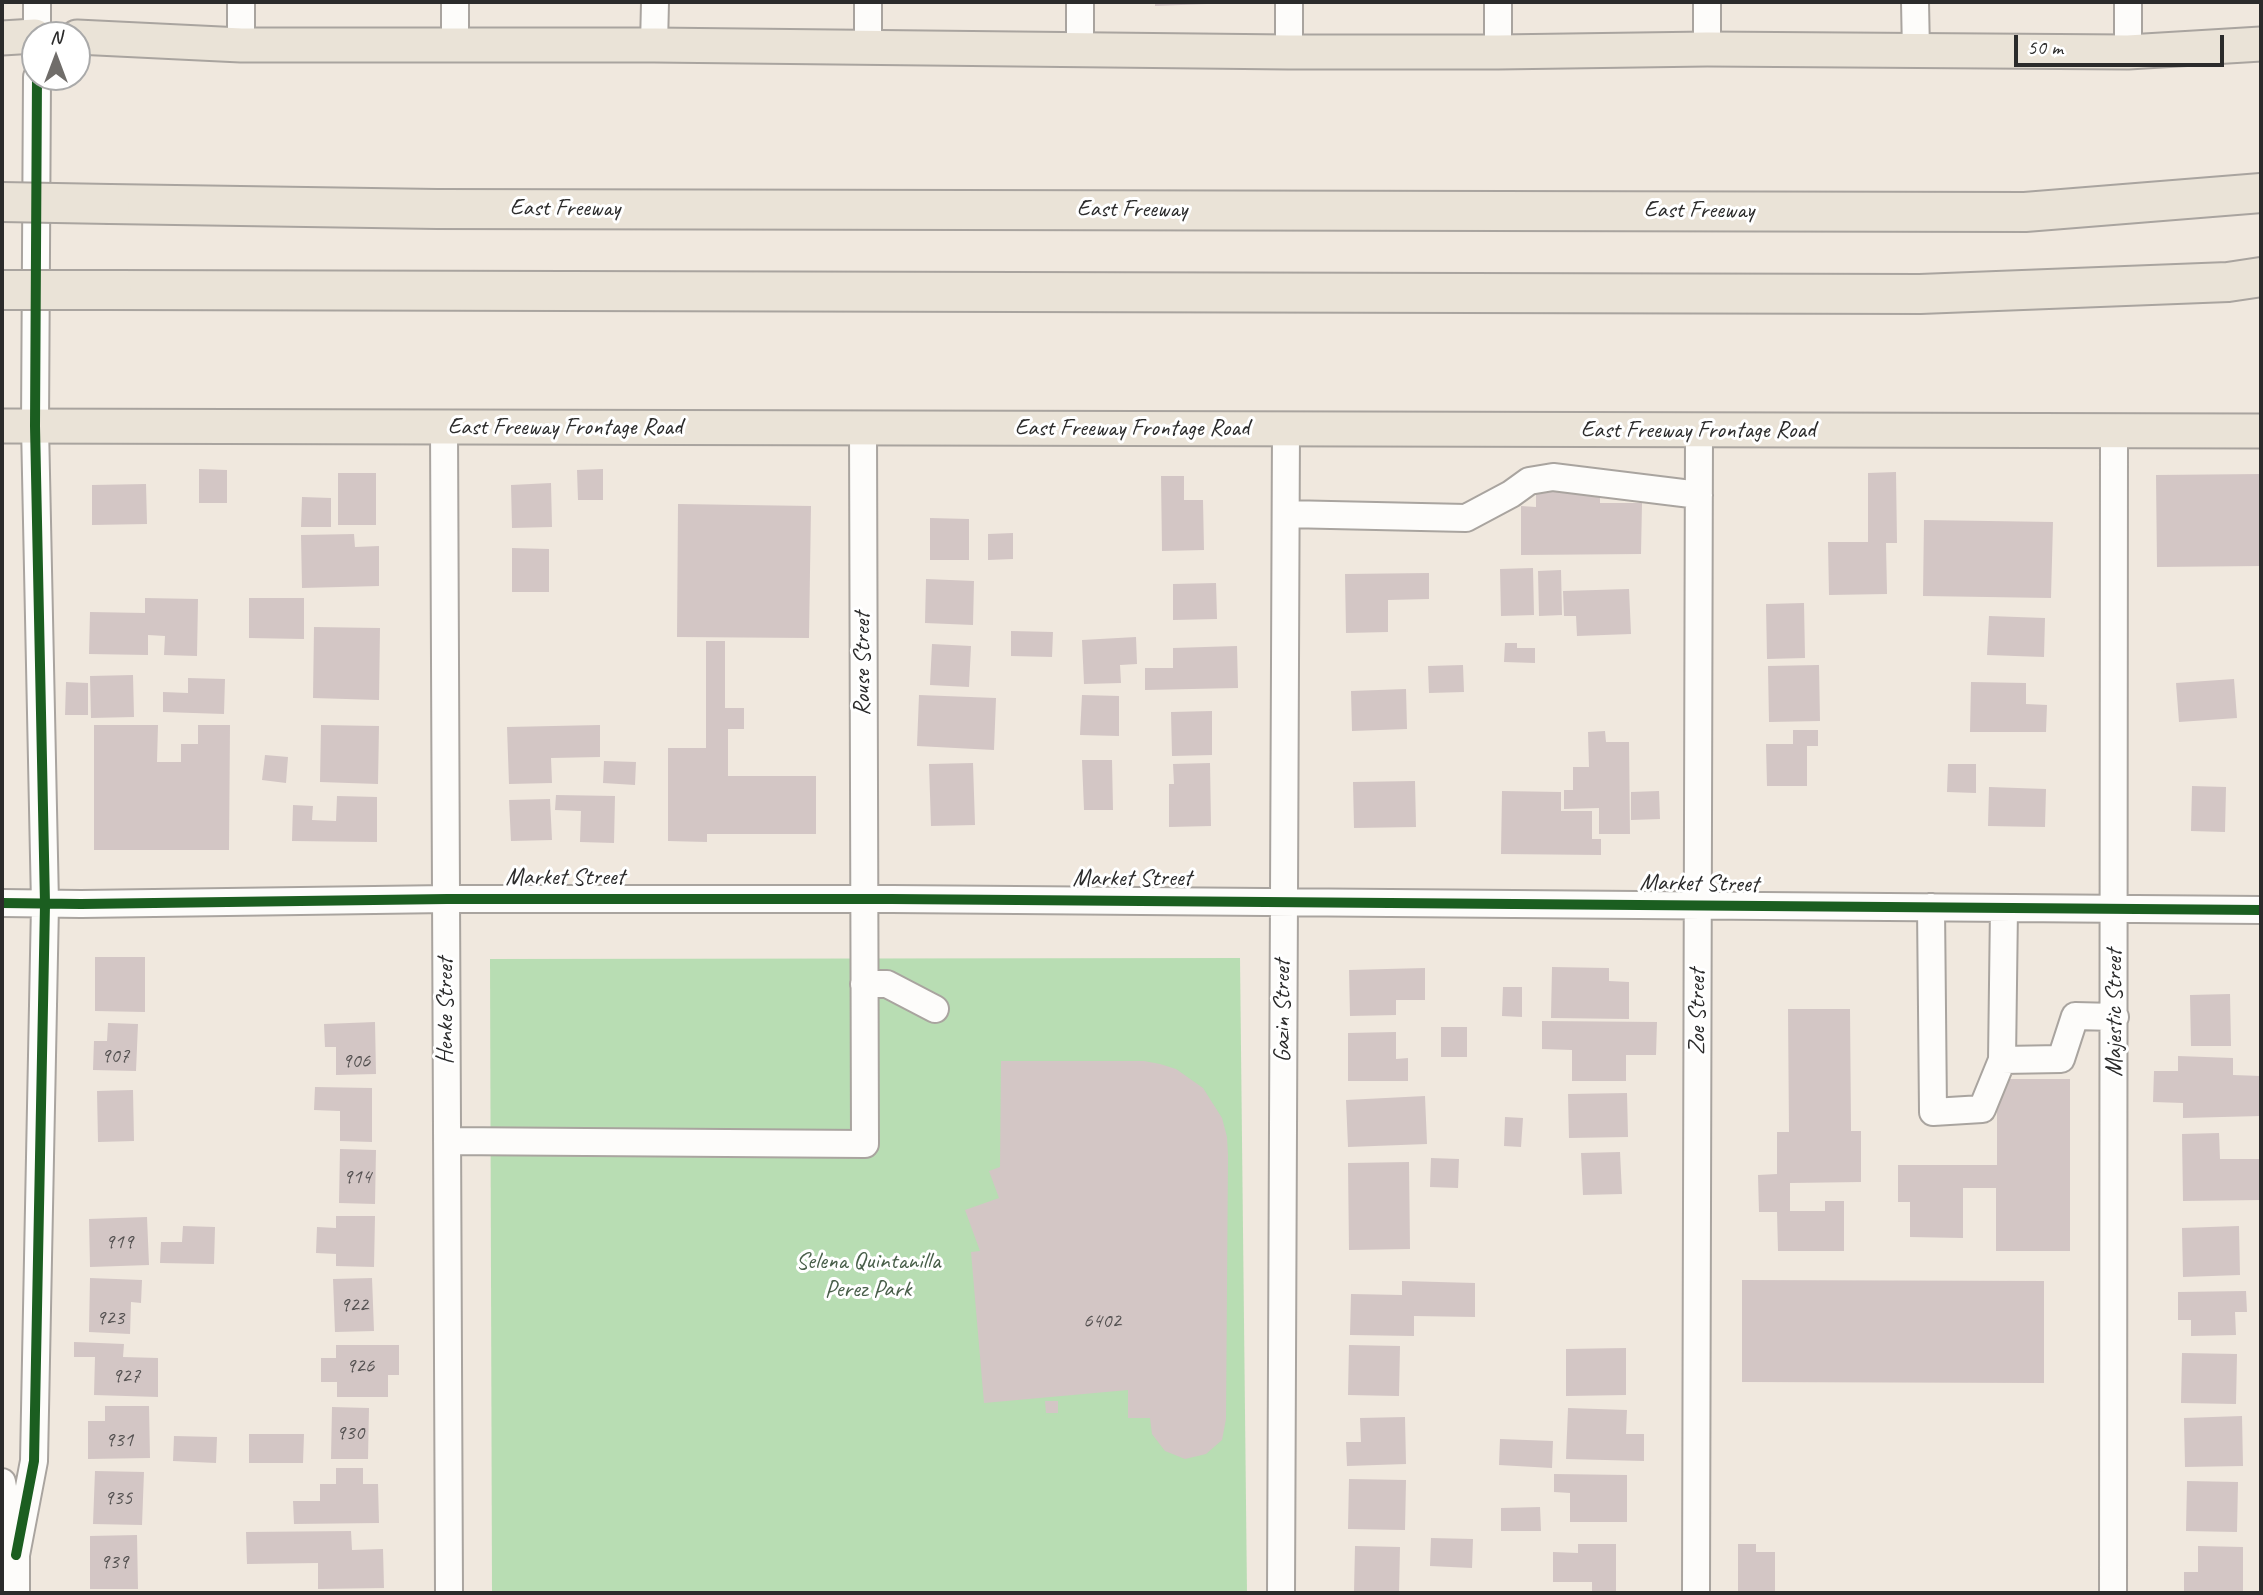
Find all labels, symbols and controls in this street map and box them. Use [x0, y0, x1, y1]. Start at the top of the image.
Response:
north arrow [21, 21, 91, 91]
scale bar [2018, 21, 2228, 65]
text: N [50, 25, 62, 49]
text: 50 m [2027, 34, 2063, 60]
street label: East Freeway [510, 195, 620, 223]
street label: East Freeway [1077, 196, 1187, 224]
street label: East Freeway [1644, 197, 1754, 225]
street label: East Freeway Frontage Road [448, 414, 682, 442]
street label: East Freeway Frontage Road [1015, 415, 1249, 443]
street label: East Freeway Frontage Road [1581, 417, 1815, 445]
street label: Rouse Street [849, 612, 877, 716]
street label: Market Street [506, 864, 624, 892]
street label: Market Street [1073, 865, 1191, 893]
street label: Market Street [1639, 869, 1759, 899]
street label: Majestic Street [2101, 949, 2129, 1077]
street label: Henke Street [432, 958, 460, 1064]
street label: Gazin Street [1269, 959, 1297, 1063]
street label: Zoe Street [1684, 969, 1712, 1055]
house number: 907 [101, 1043, 129, 1069]
house number: 906 [342, 1048, 370, 1074]
house number: 914 [343, 1164, 371, 1190]
house number: 919 [105, 1229, 133, 1255]
park label: Selena Quintanilla Perez Park [796, 1248, 940, 1304]
house number: 922 [340, 1292, 368, 1318]
house number: 923 [96, 1305, 124, 1331]
house number: 6402 [1083, 1308, 1121, 1334]
house number: 926 [346, 1353, 374, 1379]
house number: 927 [112, 1363, 140, 1389]
house number: 930 [336, 1420, 364, 1446]
house number: 931 [105, 1427, 133, 1453]
house number: 935 [104, 1485, 132, 1511]
house number: 939 [100, 1549, 128, 1575]

